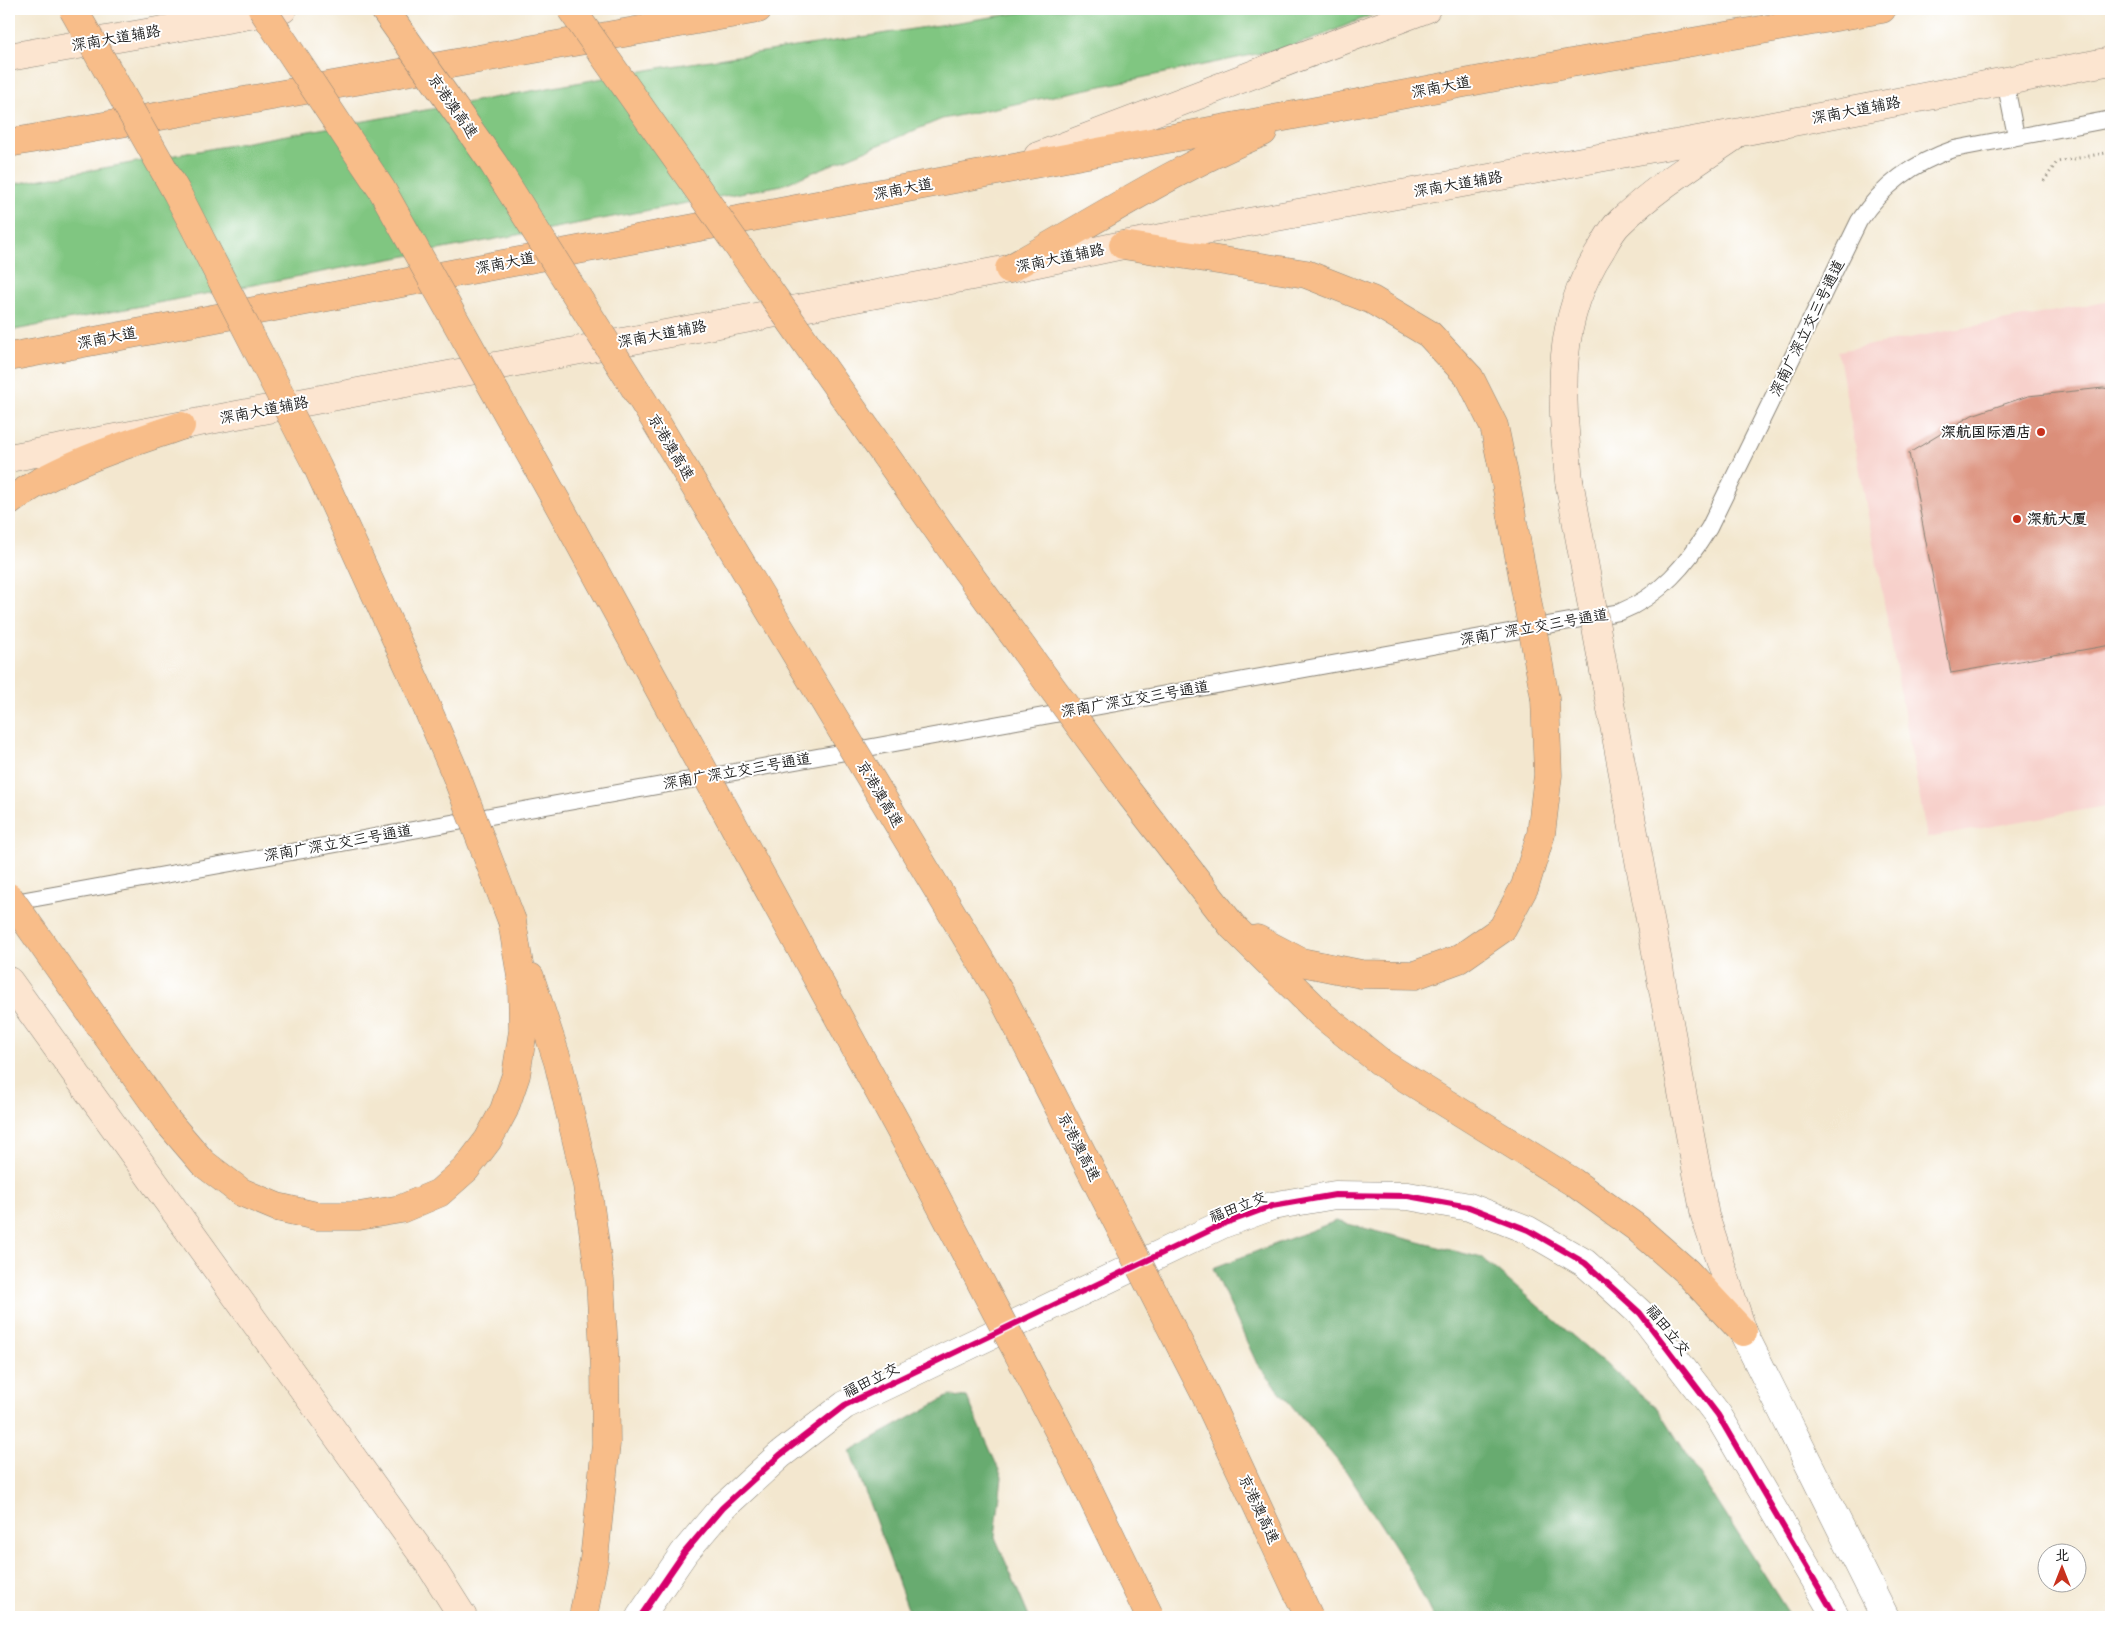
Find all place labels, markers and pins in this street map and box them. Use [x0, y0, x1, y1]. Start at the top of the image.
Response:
place label: 深航国际酒店 [1941, 423, 2031, 441]
marker: 深航国际酒店 [2035, 426, 2047, 438]
place label: 深航大厦 [2027, 510, 2087, 528]
marker: 深航大厦 [2011, 513, 2023, 525]

